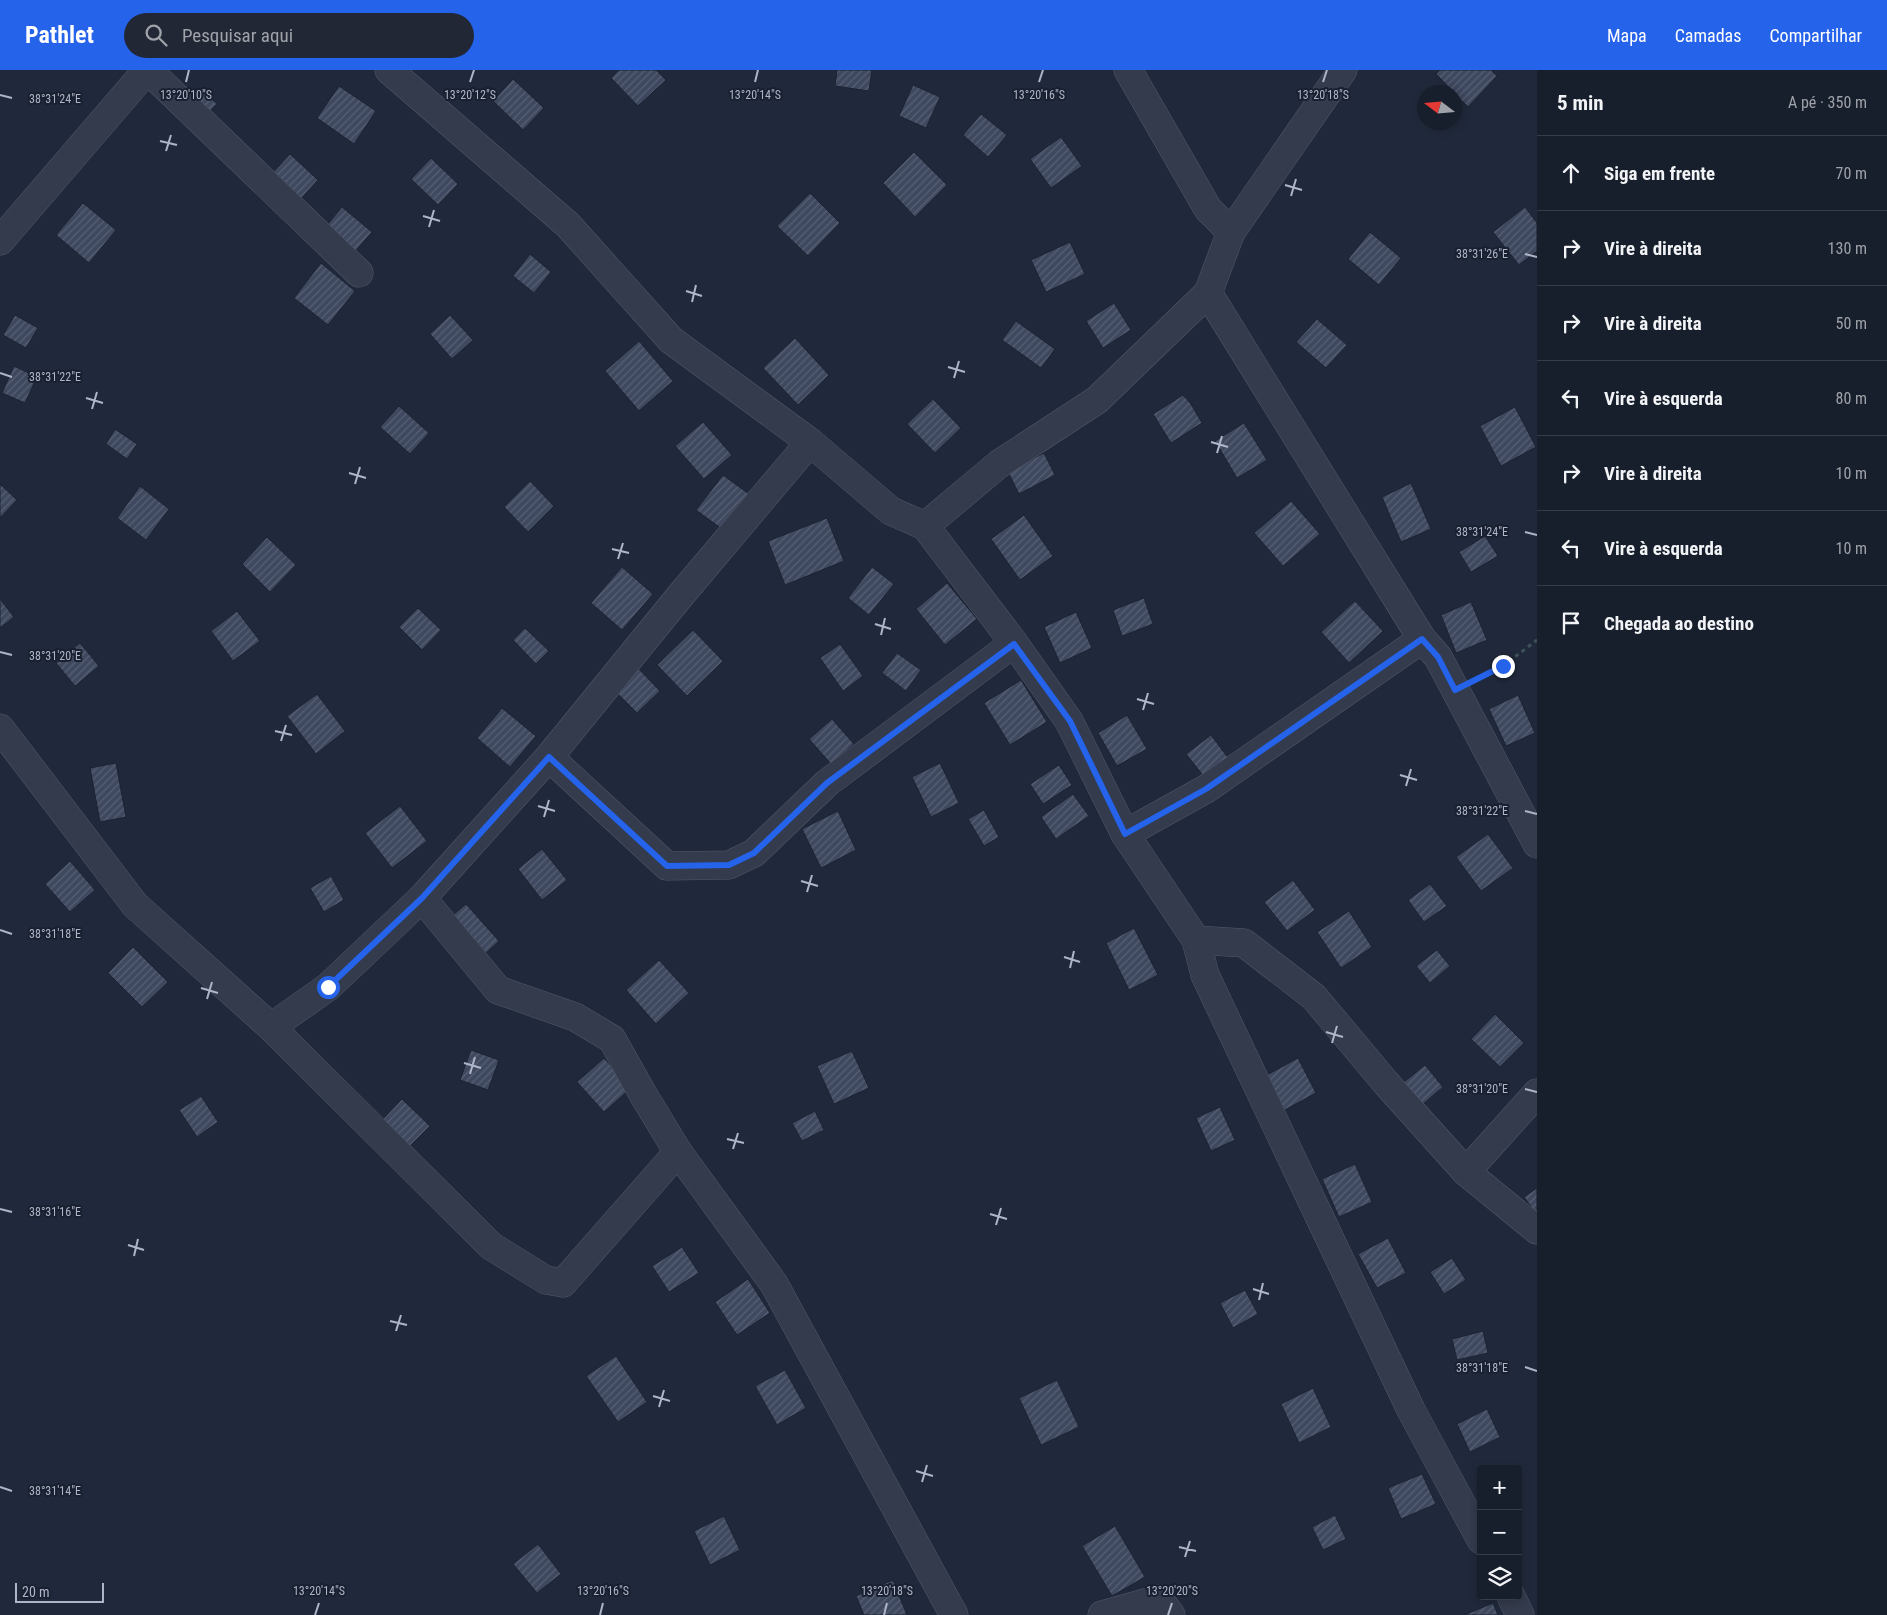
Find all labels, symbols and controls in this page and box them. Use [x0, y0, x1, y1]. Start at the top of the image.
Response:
search box [124, 13, 474, 58]
text: Pathlet [25, 21, 94, 49]
icon: search [142, 21, 170, 49]
text: Pesquisar aqui [182, 24, 293, 47]
text: Mapa [1607, 25, 1647, 46]
text: Camadas [1675, 25, 1741, 46]
text: Compartilhar [1769, 25, 1862, 46]
north arrow [1417, 85, 1462, 130]
text: 13°20'10"S [160, 88, 212, 102]
text: 13°20'12"S [444, 88, 496, 102]
text: 13°20'14"S [729, 88, 781, 102]
text: 13°20'16"S [1013, 88, 1065, 102]
text: 13°20'18"S [1297, 88, 1349, 102]
text: 5 min [1557, 91, 1604, 115]
text: 38°31'24"E [29, 92, 81, 106]
text: A pé · 350 m [1788, 93, 1867, 112]
icon: ahead [1557, 159, 1585, 187]
text: Siga em frente [1604, 162, 1715, 185]
text: 70 m [1835, 164, 1867, 183]
icon: right [1557, 234, 1585, 262]
text: Vire à direita [1604, 237, 1702, 260]
text: 130 m [1828, 239, 1867, 258]
text: 38°31'26"E [1456, 247, 1508, 261]
icon: right [1557, 309, 1585, 337]
text: Vire à direita [1604, 312, 1702, 335]
text: 50 m [1835, 314, 1867, 333]
text: 38°31'22"E [29, 370, 81, 384]
icon: left [1557, 384, 1585, 412]
text: Vire à esquerda [1604, 387, 1723, 410]
text: 80 m [1835, 389, 1867, 408]
icon: right [1557, 459, 1585, 487]
text: Vire à direita [1604, 462, 1702, 485]
text: 10 m [1835, 464, 1867, 483]
text: 38°31'24"E [1456, 525, 1508, 539]
icon: left [1557, 534, 1585, 562]
text: Vire à esquerda [1604, 537, 1723, 560]
text: 10 m [1835, 539, 1867, 558]
icon: arrive [1557, 609, 1585, 637]
text: Chegada ao destino [1604, 612, 1754, 635]
text: 38°31'20"E [29, 649, 81, 663]
route end [1492, 655, 1515, 678]
text: 38°31'22"E [1456, 804, 1508, 818]
text: 38°31'18"E [29, 927, 81, 941]
route start [317, 976, 340, 999]
text: 38°31'20"E [1456, 1082, 1508, 1096]
text: 38°31'16"E [29, 1205, 81, 1219]
text: 38°31'18"E [1456, 1361, 1508, 1375]
map controls [1477, 1465, 1522, 1600]
button: + [1477, 1465, 1522, 1510]
text: 38°31'14"E [29, 1484, 81, 1498]
button: − [1477, 1510, 1522, 1555]
button: layers [1477, 1555, 1522, 1600]
scale bar [15, 1580, 104, 1603]
text: 20 m [22, 1584, 50, 1600]
text: 13°20'14"S [293, 1584, 345, 1598]
text: 13°20'16"S [577, 1584, 629, 1598]
text: 13°20'18"S [861, 1584, 913, 1598]
text: 13°20'20"S [1146, 1584, 1198, 1598]

